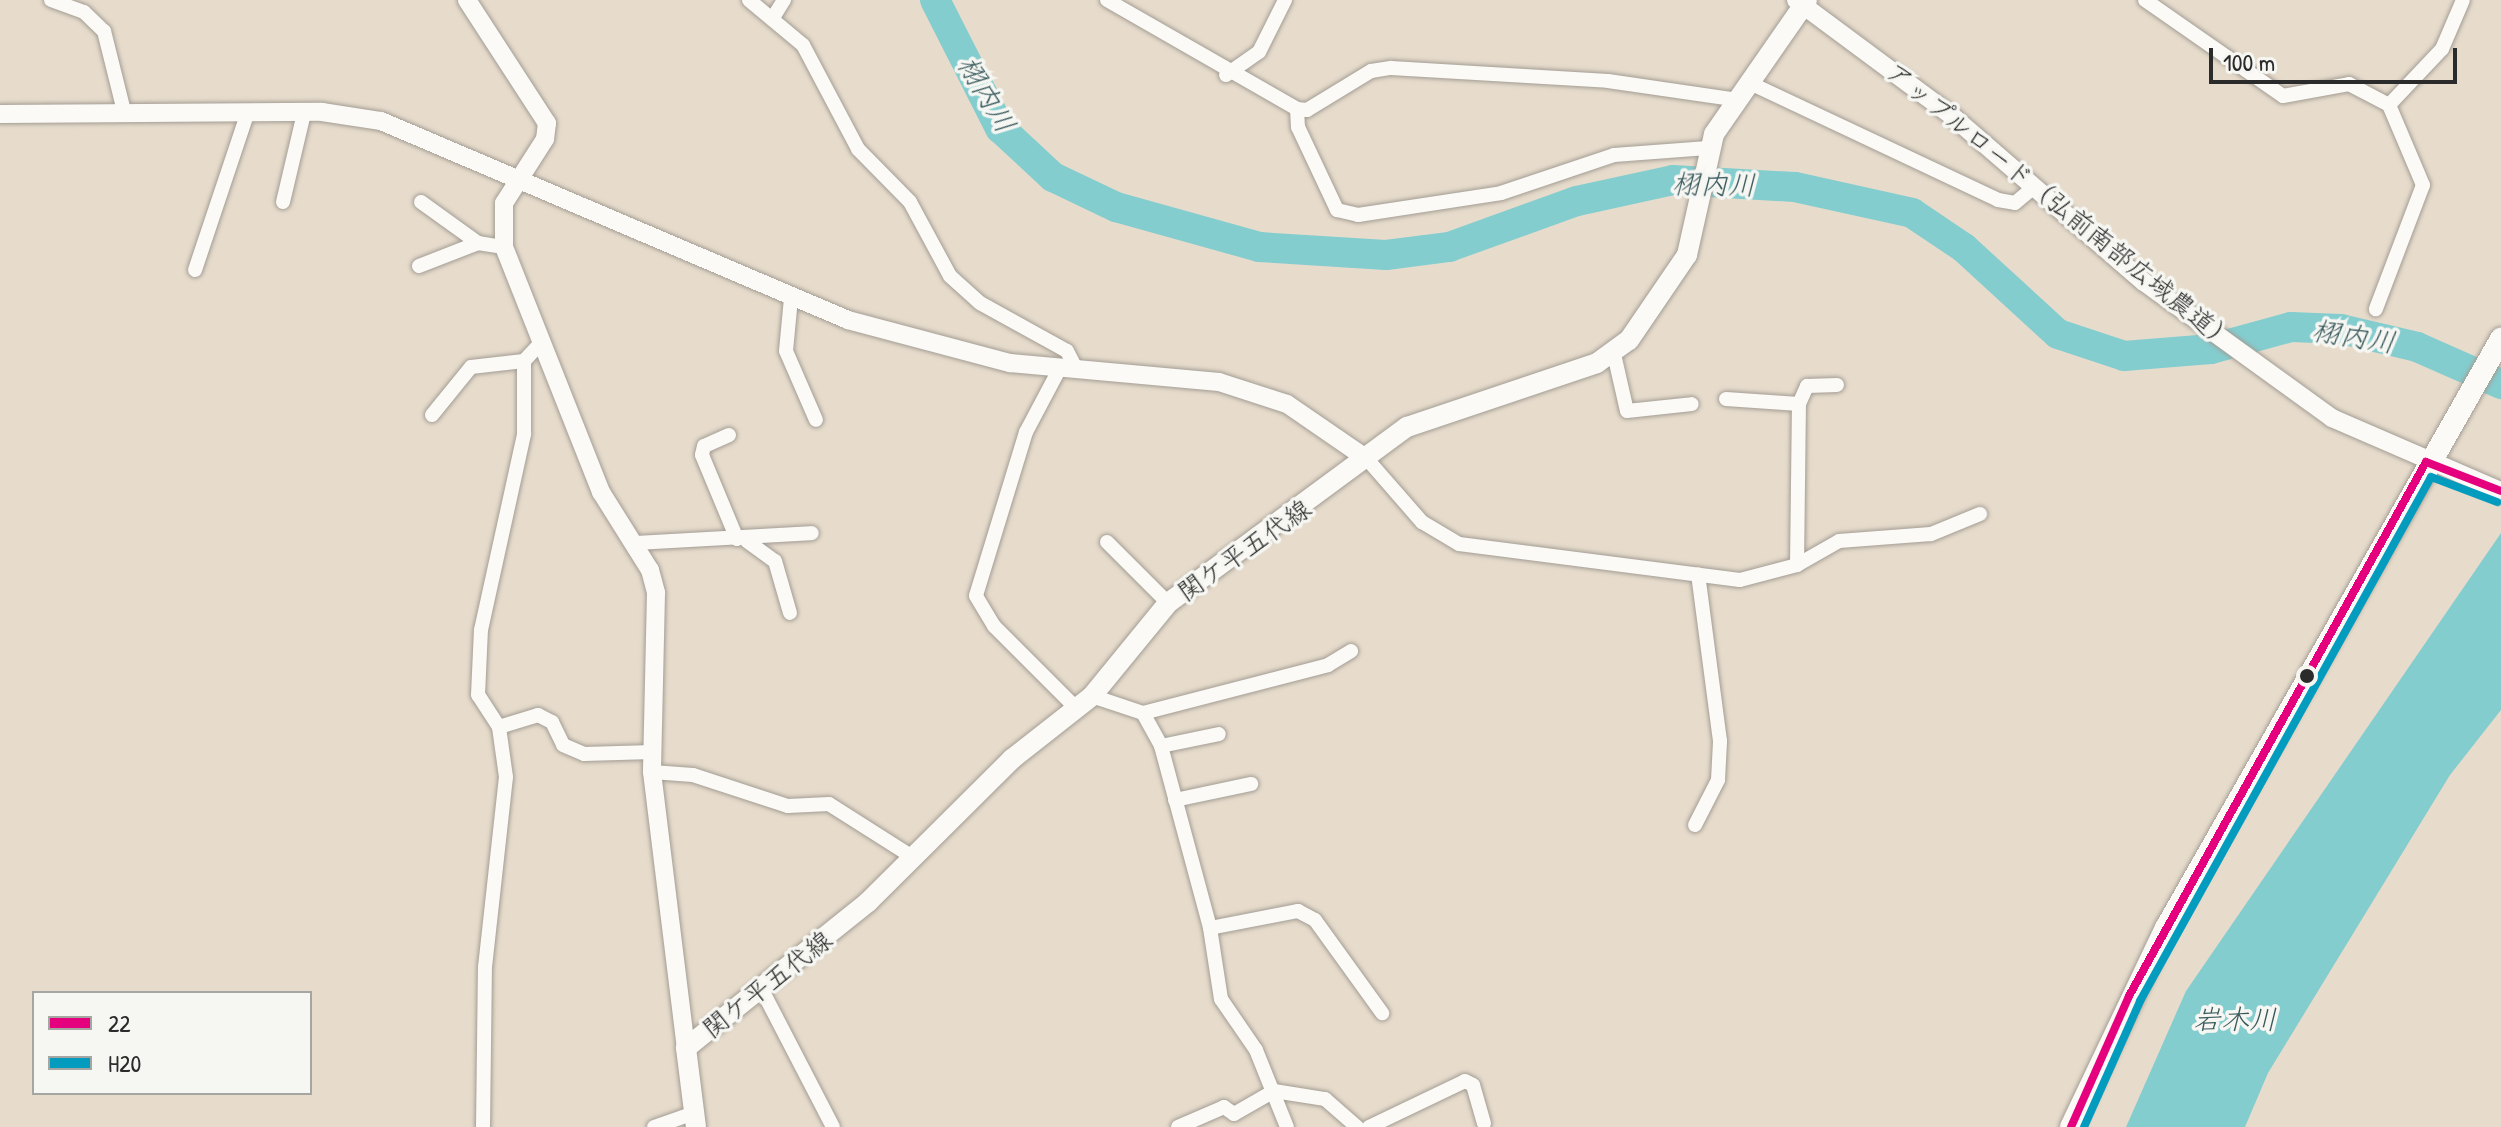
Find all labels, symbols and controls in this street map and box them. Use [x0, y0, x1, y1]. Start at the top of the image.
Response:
scale bar [2213, 32, 2461, 82]
text: 100 m [2223, 46, 2275, 78]
water label: 栩内川 [951, 49, 1023, 139]
street label: アップルロード（弘前南部広域農道） [1879, 55, 2243, 357]
water label: 栩内川 [1672, 166, 1756, 202]
water label: 栩内川 [2310, 313, 2398, 359]
street label: 関ケ平五代線 [1171, 492, 1317, 608]
unlabelled marker [2299, 668, 2315, 684]
street label: 関ケ平五代線 [696, 924, 838, 1044]
legend [32, 991, 312, 1095]
water label: 岩木川 [2193, 1002, 2277, 1036]
text: 22 [108, 1007, 130, 1039]
text: H20 [108, 1047, 141, 1079]

